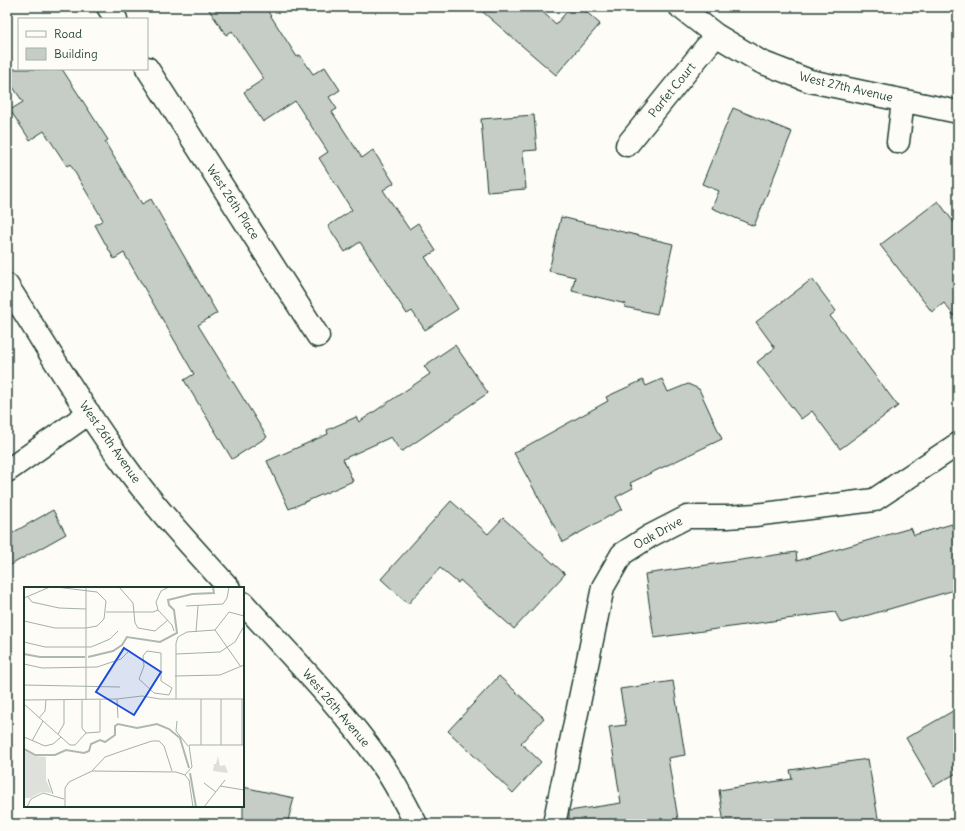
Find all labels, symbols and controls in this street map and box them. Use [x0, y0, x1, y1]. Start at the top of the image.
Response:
legend [18, 18, 148, 70]
text: Road [54, 26, 82, 41]
text: Building [54, 46, 98, 61]
street label: Parfet Court [645, 59, 698, 120]
street label: West 27th Avenue [798, 68, 894, 105]
street label: West 26th Place [204, 162, 263, 242]
street label: West 26th Avenue [76, 398, 144, 486]
street label: Oak Drive [631, 513, 685, 552]
inset map [24, 587, 244, 807]
street label: West 26th Avenue [300, 666, 373, 750]

